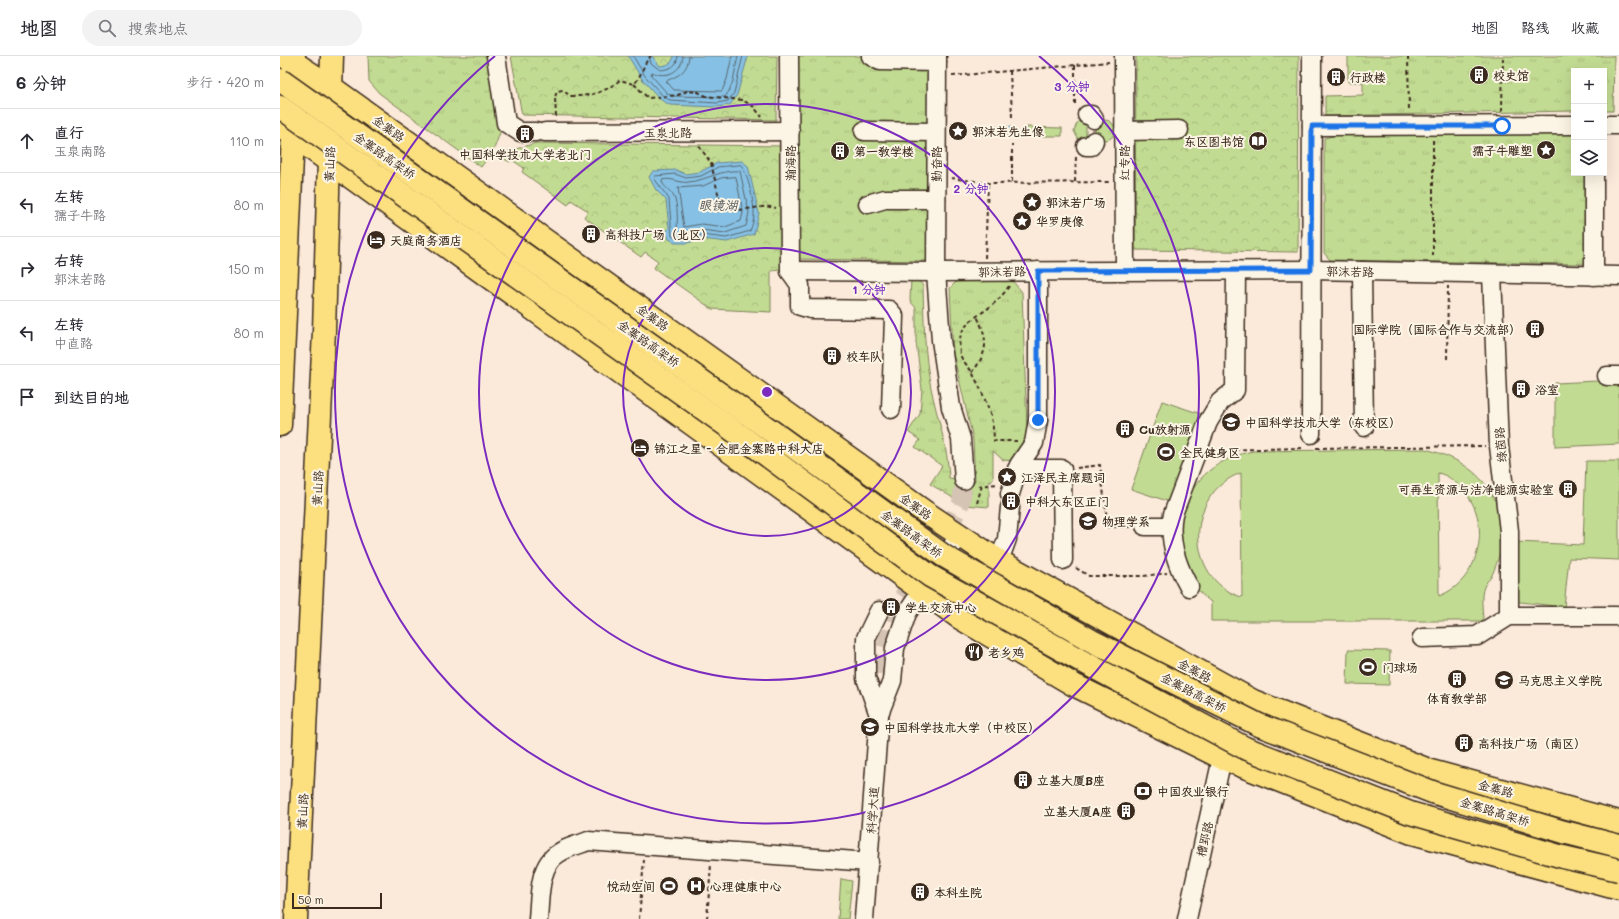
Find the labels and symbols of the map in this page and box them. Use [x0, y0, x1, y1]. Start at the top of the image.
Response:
building icon: 校史馆 [1468, 64, 1490, 86]
building icon: 行政楼 [1325, 66, 1347, 88]
place label: 校史馆 [1493, 67, 1529, 83]
place label: 行政楼 [1350, 69, 1386, 85]
text: 3 分钟 [1054, 78, 1090, 94]
street label: 金寨路 [370, 111, 408, 145]
route start [1493, 117, 1511, 135]
place icon: 郭沫若先生像 [947, 120, 969, 142]
building icon: 中国科学技术大学老北门 [514, 123, 536, 145]
place label: 郭沫若先生像 [972, 123, 1044, 139]
street label: 玉泉北路 [644, 124, 692, 140]
street label: 金寨路高架桥 [351, 128, 420, 183]
library icon: 东区图书馆 [1247, 130, 1269, 152]
place label: 东区图书馆 [1184, 133, 1244, 149]
place icon: 孺子牛雕塑 [1535, 139, 1557, 161]
building icon: 第一教学楼 [829, 140, 851, 162]
place label: 孺子牛雕塑 [1472, 142, 1532, 158]
place label: 第一教学楼 [854, 143, 914, 159]
street label: 瀚海路 [782, 145, 798, 181]
street label: 红专路 [1116, 145, 1132, 181]
street label: 黄山路 [320, 146, 338, 182]
place label: 中国科学技术大学老北门 [459, 146, 591, 162]
street label: 勤奋路 [928, 146, 944, 182]
text: 2 分钟 [953, 180, 989, 196]
place icon: 郭沫若广场 [1021, 191, 1043, 213]
place label: 郭沫若广场 [1046, 194, 1106, 210]
water label: 眼镜湖 [698, 196, 739, 213]
place icon: 华罗庚像 [1011, 210, 1033, 232]
place label: 华罗庚像 [1036, 213, 1084, 229]
building icon: 高科技广场（北区） [580, 223, 602, 245]
place label: 高科技广场（北区） [605, 226, 713, 242]
hotel icon: 天庭商务酒店 [365, 229, 387, 251]
place label: 天庭商务酒店 [390, 232, 462, 248]
street label: 郭沫若路 [978, 263, 1026, 279]
street label: 郭沫若路 [1326, 263, 1374, 279]
text: 1 分钟 [852, 281, 886, 297]
street label: 金寨路 [634, 300, 672, 334]
street label: 金寨路高架桥 [615, 316, 684, 371]
building icon: 国际学院（国际合作与交流部） [1524, 318, 1546, 340]
place label: 国际学院（国际合作与交流部） [1353, 321, 1521, 337]
building icon: 校车队 [821, 345, 843, 367]
place label: 校车队 [846, 348, 882, 364]
building icon: 浴室 [1510, 378, 1532, 400]
place label: 浴室 [1535, 381, 1559, 397]
centre of rings [760, 385, 774, 399]
route end [1029, 411, 1047, 429]
school or university icon: 中国科学技术大学（东校区） [1220, 411, 1242, 433]
place label: 中国科学技术大学（东校区） [1245, 414, 1401, 430]
building icon: Cu放射源 [1114, 418, 1136, 440]
place label: Cu放射源 [1139, 421, 1191, 437]
street label: 绿茵路 [1490, 426, 1510, 464]
hotel icon: 锦江之星 - 合肥金寨路中科大店 [629, 437, 651, 459]
place label: 锦江之星 - 合肥金寨路中科大店 [654, 440, 824, 456]
sports icon: 全民健身区 [1155, 441, 1177, 463]
place label: 全民健身区 [1180, 444, 1240, 460]
place icon: 江泽民主席题词 [996, 466, 1018, 488]
place label: 江泽民主席题词 [1021, 469, 1105, 485]
street label: 黄山路 [308, 470, 326, 506]
building icon: 可再生资源与洁净能源实验室 [1557, 478, 1579, 500]
place label: 可再生资源与洁净能源实验室 [1398, 481, 1554, 497]
street label: 金寨路 [897, 489, 935, 523]
building icon: 中科大东区正门 [1000, 490, 1022, 512]
place label: 中科大东区正门 [1025, 493, 1109, 509]
street label: 金寨路高架桥 [878, 505, 947, 561]
school or university icon: 物理学系 [1077, 510, 1099, 532]
place label: 物理学系 [1102, 513, 1150, 529]
building icon: 学生交流中心 [880, 596, 902, 618]
place label: 学生交流中心 [905, 599, 977, 615]
restaurant icon: 老乡鸡 [963, 641, 985, 663]
place label: 老乡鸡 [988, 644, 1024, 660]
street label: 金寨路 [1175, 654, 1215, 686]
sports icon: 门球场 [1357, 656, 1379, 678]
place label: 门球场 [1382, 659, 1418, 675]
building icon: 体育教学部 [1446, 668, 1468, 690]
street label: 金寨路高架桥 [1158, 669, 1231, 716]
school or university icon: 马克思主义学院 [1493, 669, 1515, 691]
place label: 马克思主义学院 [1518, 672, 1602, 688]
place label: 体育教学部 [1427, 690, 1487, 706]
school or university icon: 中国科学技术大学（中校区） [859, 716, 881, 738]
place label: 中国科学技术大学（中校区） [884, 719, 1040, 735]
building icon: 高科技广场（南区） [1453, 732, 1475, 754]
place label: 高科技广场（南区） [1478, 735, 1586, 751]
building icon: 立基大厦B座 [1012, 769, 1034, 791]
place label: 立基大厦B座 [1037, 772, 1105, 788]
street label: 金寨路 [1477, 776, 1515, 800]
bank icon: 中国农业银行 [1132, 780, 1154, 802]
place label: 中国农业银行 [1157, 783, 1229, 799]
street label: 科学大道 [862, 785, 882, 835]
street label: 黄山路 [293, 793, 311, 829]
street label: 金寨路高架桥 [1458, 793, 1533, 829]
building icon: 立基大厦A座 [1115, 800, 1137, 822]
place label: 立基大厦A座 [1044, 803, 1112, 819]
street label: 槽郢路 [1192, 820, 1216, 858]
sports icon: 悦动空间 [658, 875, 680, 897]
hospital icon: 心理健康中心 [685, 875, 707, 897]
place label: 悦动空间 [607, 878, 655, 894]
place label: 心理健康中心 [710, 878, 782, 894]
building icon: 本科生院 [909, 881, 931, 903]
place label: 本科生院 [934, 884, 982, 900]
scale bar [292, 891, 382, 910]

